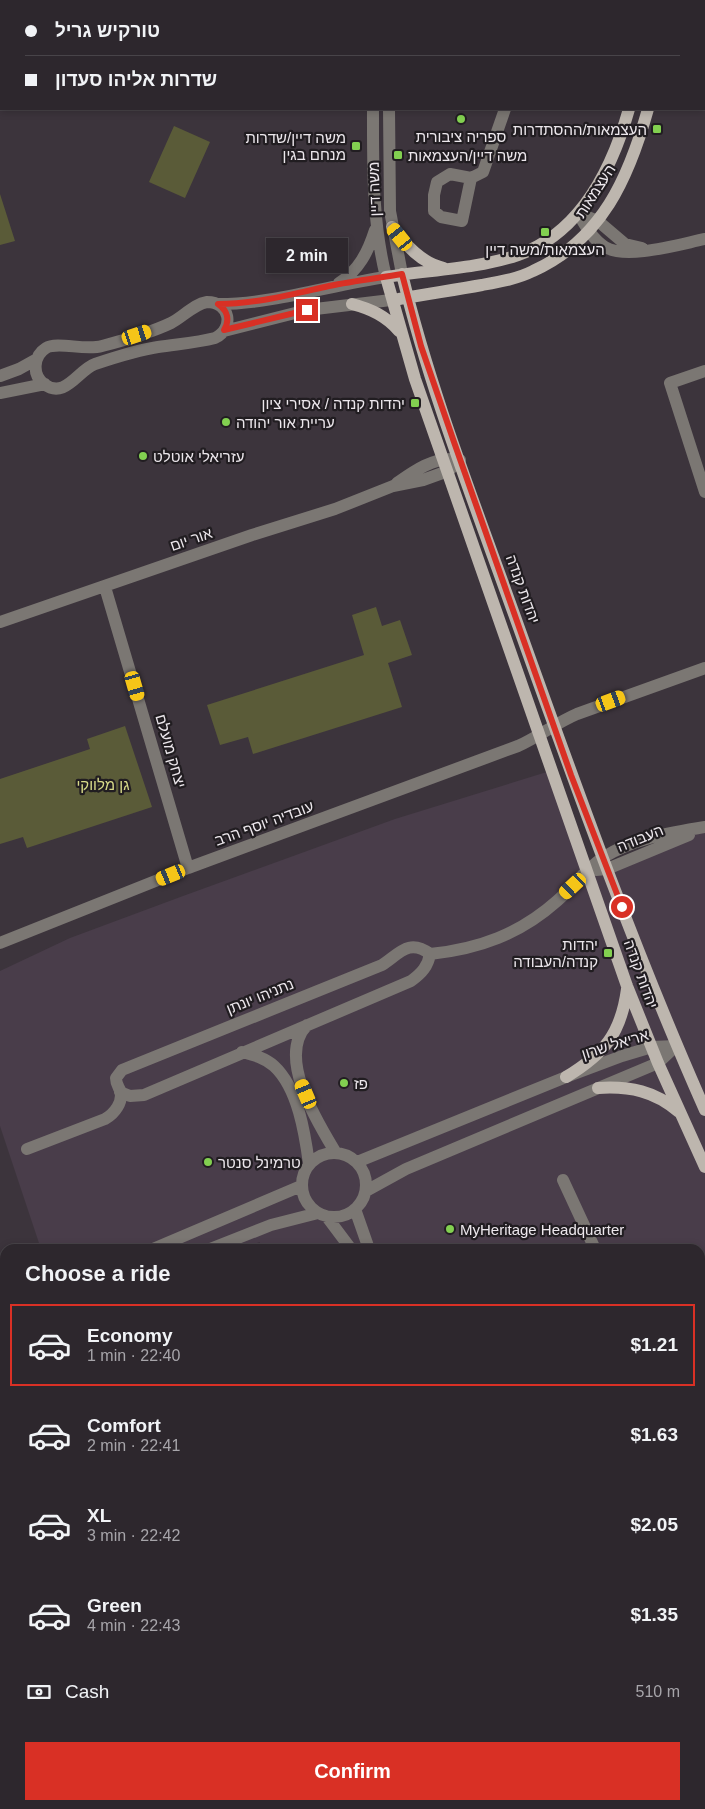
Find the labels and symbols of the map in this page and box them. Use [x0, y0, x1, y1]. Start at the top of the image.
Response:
marker: ספריה ציבורית [455, 113, 467, 125]
place label: העצמאות/ההסתדרות [513, 121, 647, 138]
marker: העצמאות/ההסתדרות [651, 123, 663, 135]
place label: ספריה ציבורית [416, 128, 507, 145]
place label: משה דיין/שדרות מנחם בגין [246, 129, 346, 163]
marker: משה דיין/שדרות מנחם בגין [350, 140, 362, 152]
place label: משה דיין/העצמאות [408, 147, 527, 164]
marker: משה דיין/העצמאות [392, 149, 404, 161]
street label: משה דיין [365, 161, 383, 217]
street label: העצמאות [571, 161, 619, 221]
car [384, 221, 415, 253]
marker: העצמאות/משה דיין [539, 226, 551, 238]
callout: 2 min [266, 238, 348, 272]
place label: העצמאות/משה דיין [485, 241, 605, 258]
route end [296, 299, 318, 321]
car [120, 323, 153, 347]
place label: יהדות קנדה / אסירי ציון [262, 395, 405, 412]
marker: יהדות קנדה / אסירי ציון [409, 397, 421, 409]
place label: עריית אור יהודה [236, 414, 335, 431]
marker: עריית אור יהודה [220, 416, 232, 428]
place label: עזריאלי אוטלט [153, 448, 244, 465]
marker: עזריאלי אוטלט [137, 450, 149, 462]
street label: אור יום [168, 524, 215, 554]
street label: יהדות קנדה [503, 552, 543, 626]
car [123, 670, 146, 702]
car [594, 689, 627, 713]
street label: יצחק מועלם [152, 712, 190, 790]
park label: גן מלווקי [76, 776, 130, 793]
street label: עובדיה יוסף הרב [212, 797, 316, 849]
street label: העבודה [614, 821, 666, 855]
car [154, 862, 187, 888]
car [556, 870, 589, 902]
route start [611, 896, 633, 918]
place label: יהדות קנדה/העבודה [513, 936, 598, 970]
street label: יהדות קנדה [621, 937, 661, 1011]
marker: יהדות קנדה/העבודה [602, 947, 614, 959]
street label: נתניהו יונתן [224, 975, 296, 1017]
street label: אריאל שרון [579, 1026, 651, 1062]
place label: פז [354, 1075, 368, 1092]
car [293, 1077, 318, 1111]
marker: פז [338, 1077, 350, 1089]
place label: טרמינל סנטר [218, 1154, 301, 1171]
marker: טרמינל סנטר [202, 1156, 214, 1168]
place label: MyHeritage Headquarter [460, 1221, 624, 1238]
marker: MyHeritage Headquarter [444, 1223, 456, 1235]

